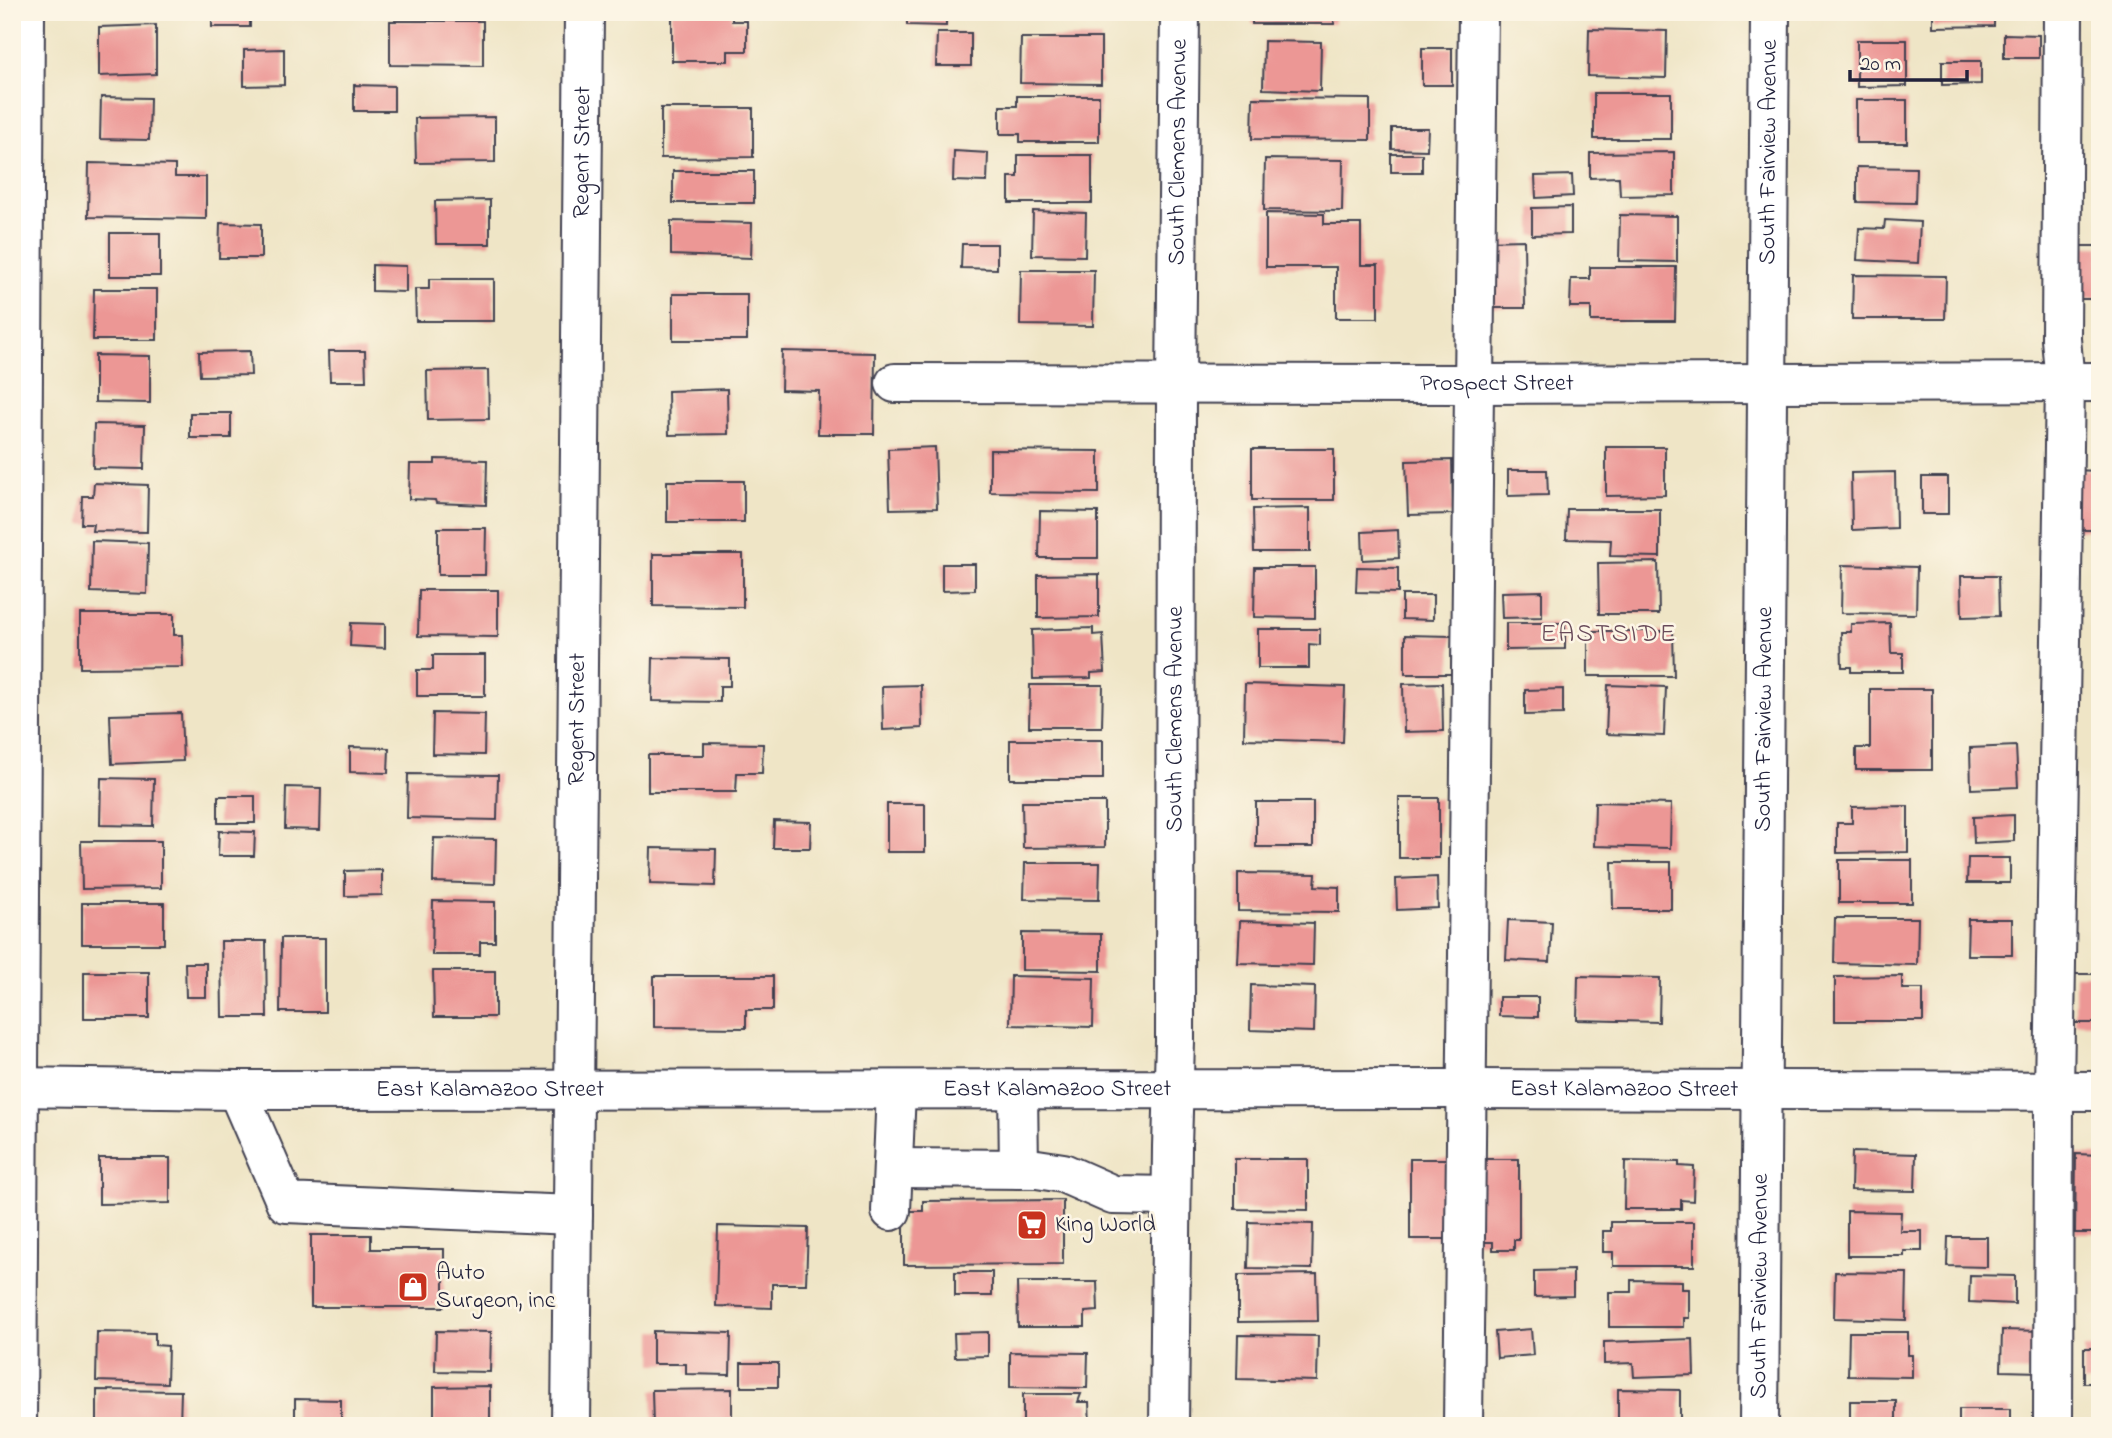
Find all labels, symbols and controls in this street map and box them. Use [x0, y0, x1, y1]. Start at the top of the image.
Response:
scale bar [1850, 38, 1967, 82]
street label: South Clemens Avenue [1160, 39, 1197, 265]
street label: South Fairview Avenue [1751, 39, 1787, 265]
text: 20 m [1860, 50, 1901, 80]
street label: Regent Street [565, 86, 601, 218]
street label: Prospect Street [1420, 366, 1574, 402]
street label: South Clemens Avenue [1158, 606, 1193, 832]
street label: South Fairview Avenue [1746, 606, 1783, 832]
district label: EASTSIDE [1540, 616, 1678, 654]
street label: Regent Street [559, 653, 596, 785]
street label: East Kalamazoo Street [376, 1072, 604, 1107]
street label: East Kalamazoo Street [943, 1072, 1171, 1107]
street label: East Kalamazoo Street [1510, 1072, 1738, 1107]
street label: South Fairview Avenue [1742, 1173, 1778, 1399]
supermarket icon: King World [1015, 1208, 1049, 1242]
place label: King World [1055, 1208, 1156, 1243]
place label: Auto Surgeon, inc [436, 1256, 556, 1319]
shop icon: Auto Surgeon, inc [396, 1270, 430, 1304]

